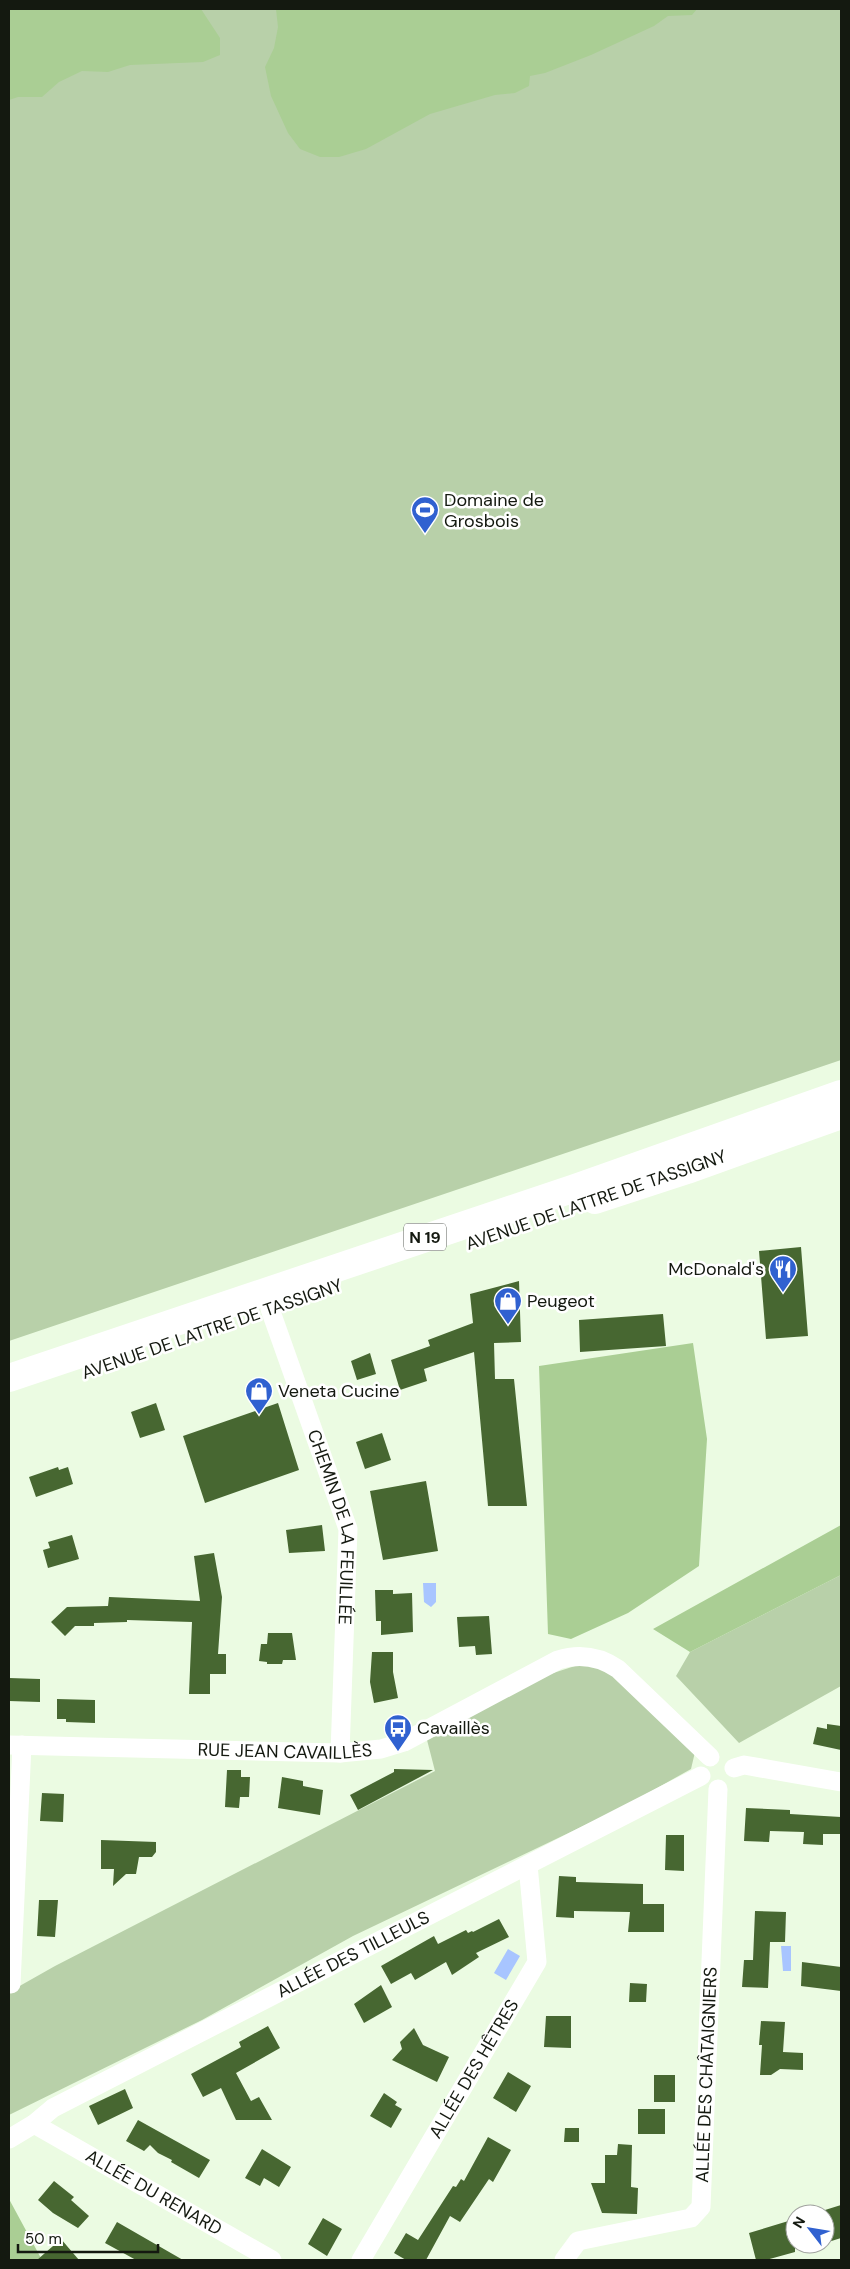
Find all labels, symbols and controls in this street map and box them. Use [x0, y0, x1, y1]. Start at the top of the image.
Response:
place label: Domaine de Grosbois [444, 488, 544, 533]
sports icon: Domaine de Grosbois [410, 495, 440, 534]
street label: AVENUE DE LATTRE DE TASSIGNY [462, 1144, 730, 1256]
road number: N 19 [404, 1224, 446, 1250]
restaurant icon: McDonald's [768, 1254, 798, 1293]
place label: McDonald's [668, 1257, 764, 1281]
street label: AVENUE DE LATTRE DE TASSIGNY [78, 1273, 346, 1385]
shop icon: Peugeot [493, 1286, 523, 1325]
place label: Peugeot [527, 1289, 595, 1313]
shop icon: Veneta Cucine [244, 1376, 274, 1415]
place label: Veneta Cucine [278, 1379, 399, 1403]
street label: CHEMIN DE LA FEUILLÉE [302, 1426, 361, 1625]
bus stop icon: Cavaillès [383, 1713, 413, 1752]
place label: Cavaillès [417, 1716, 490, 1740]
street label: RUE JEAN CAVAILLÈS [197, 1738, 373, 1765]
street label: ALLÉE DES TILLEULS [272, 1905, 433, 2003]
street label: ALLÉE DES CHÂTAIGNIERS [690, 1966, 723, 2183]
street label: ALLÉE DES HÊTRES [423, 1995, 524, 2143]
street label: ALLÉE DU RENARD [81, 2144, 226, 2241]
north arrow [785, 2204, 835, 2254]
text: N [789, 2213, 809, 2231]
scale bar [18, 2222, 158, 2254]
text: 50 m [25, 2229, 62, 2249]

